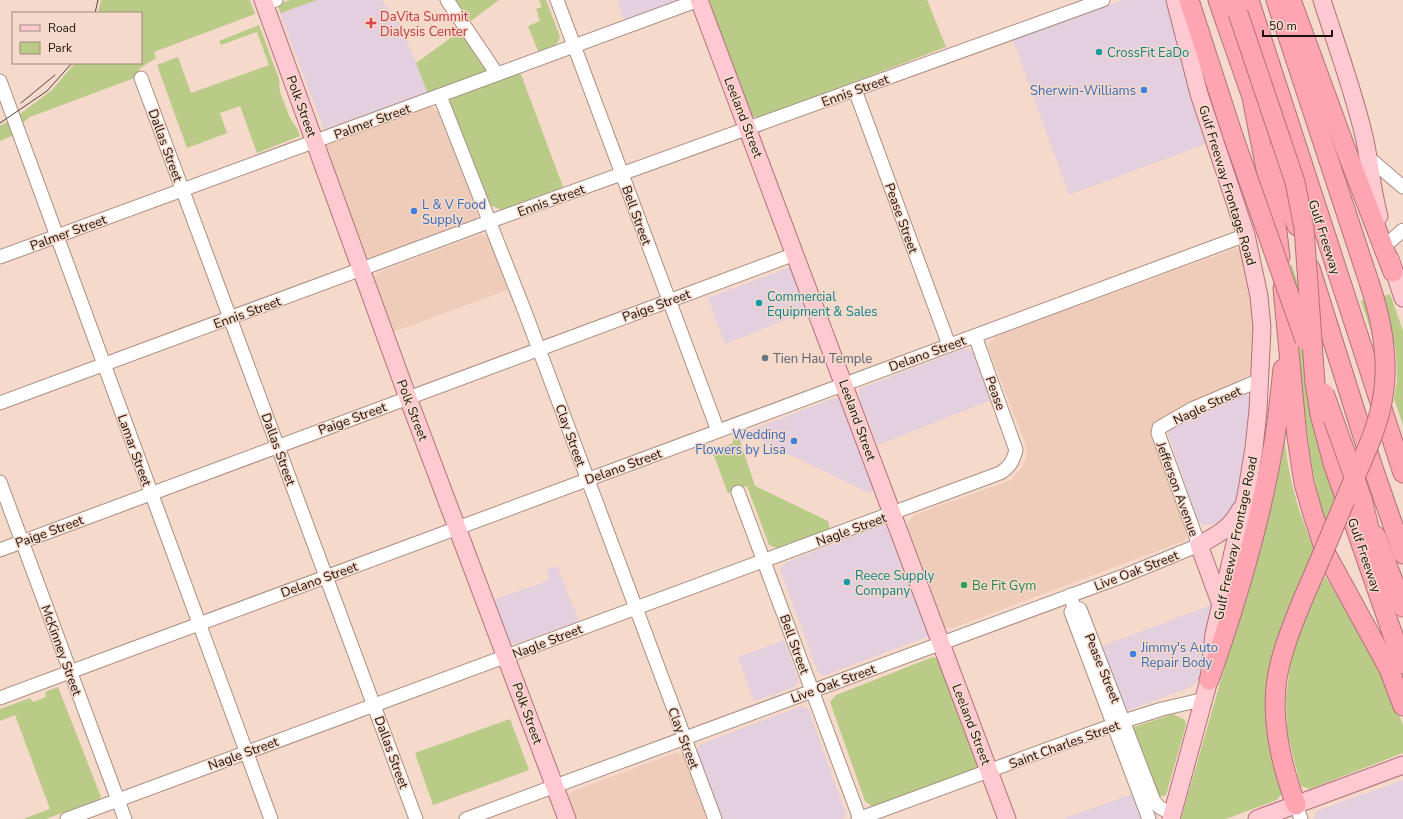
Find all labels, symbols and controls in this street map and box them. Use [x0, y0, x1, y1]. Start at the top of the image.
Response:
place label: DaVita Summit Dialysis Center [380, 8, 469, 41]
legend [12, 12, 142, 64]
scale bar [1263, 12, 1332, 38]
marker: DaVita Summit Dialysis Center [365, 17, 377, 29]
text: 50 m [1269, 18, 1297, 34]
text: Road [48, 20, 76, 36]
text: Park [48, 40, 73, 56]
place label: CrossFit EaDo [1107, 44, 1189, 62]
marker: CrossFit EaDo [1094, 47, 1104, 57]
street label: Ennis Street [819, 70, 892, 111]
street label: Polk Street [282, 73, 321, 140]
street label: Leeland Street [719, 74, 767, 161]
place label: Sherwin-Williams [1030, 82, 1136, 100]
marker: Sherwin-Williams [1139, 85, 1149, 95]
street label: Palmer Street [332, 100, 414, 144]
street label: Gulf Freeway Frontage Road [1194, 103, 1260, 268]
street label: Dallas Street [144, 106, 187, 185]
street label: Ennis Street [515, 180, 588, 221]
street label: Pease Street [880, 181, 922, 256]
street label: Bell Street [617, 183, 655, 248]
place label: L & V Food Supply [422, 196, 486, 229]
street label: Gulf Freeway [1303, 198, 1345, 277]
marker: L & V Food Supply [409, 206, 419, 216]
street label: Palmer Street [28, 211, 110, 255]
street label: Paige Street [620, 285, 693, 327]
place label: Commercial Equipment & Sales [767, 288, 878, 321]
street label: Ennis Street [211, 292, 284, 333]
marker: Commercial Equipment & Sales [754, 298, 764, 308]
street label: Delano Street [886, 332, 969, 376]
place label: Tien Hau Temple [773, 350, 872, 368]
marker: Tien Hau Temple [760, 353, 770, 363]
street label: Pease [981, 374, 1010, 413]
street label: Polk Street [392, 377, 432, 444]
street label: Leeland Street [834, 377, 880, 464]
street label: Nagle Street [1170, 382, 1245, 430]
street label: Paige Street [316, 398, 389, 440]
street label: Clay Street [551, 402, 590, 469]
street label: Dallas Street [257, 410, 300, 489]
street label: Lamar Street [113, 412, 156, 489]
place label: Wedding Flowers by Lisa [695, 426, 786, 459]
marker: Wedding Flowers by Lisa [789, 436, 799, 446]
street label: Jefferson Avenue [1151, 439, 1203, 539]
street label: Delano Street [582, 445, 665, 489]
street label: Gulf Freeway Frontage Road [1210, 455, 1262, 622]
street label: Nagle Street [814, 509, 889, 551]
street label: Paige Street [13, 511, 86, 553]
street label: Gulf Freeway [1343, 516, 1385, 595]
street label: Live Oak Street [1092, 546, 1182, 595]
street label: Delano Street [278, 558, 361, 602]
place label: Reece Supply Company [855, 567, 935, 600]
marker: Reece Supply Company [842, 577, 852, 587]
place label: Be Fit Gym [972, 577, 1036, 595]
marker: Be Fit Gym [959, 580, 969, 590]
street label: McKinney Street [36, 602, 86, 699]
street label: Bell Street [775, 612, 813, 677]
street label: Nagle Street [510, 620, 585, 664]
street label: Pease Street [1080, 631, 1124, 706]
place label: Jimmy's Auto Repair Body [1140, 639, 1218, 672]
marker: Jimmy's Auto Repair Body [1128, 649, 1138, 659]
street label: Live Oak Street [788, 660, 879, 708]
street label: Polk Street [508, 680, 547, 747]
street label: Leeland Street [947, 681, 995, 768]
street label: Clay Street [663, 705, 703, 772]
street label: Dallas Street [370, 713, 413, 792]
street label: Saint Charles Street [1006, 716, 1123, 773]
street label: Nagle Street [206, 733, 281, 775]

